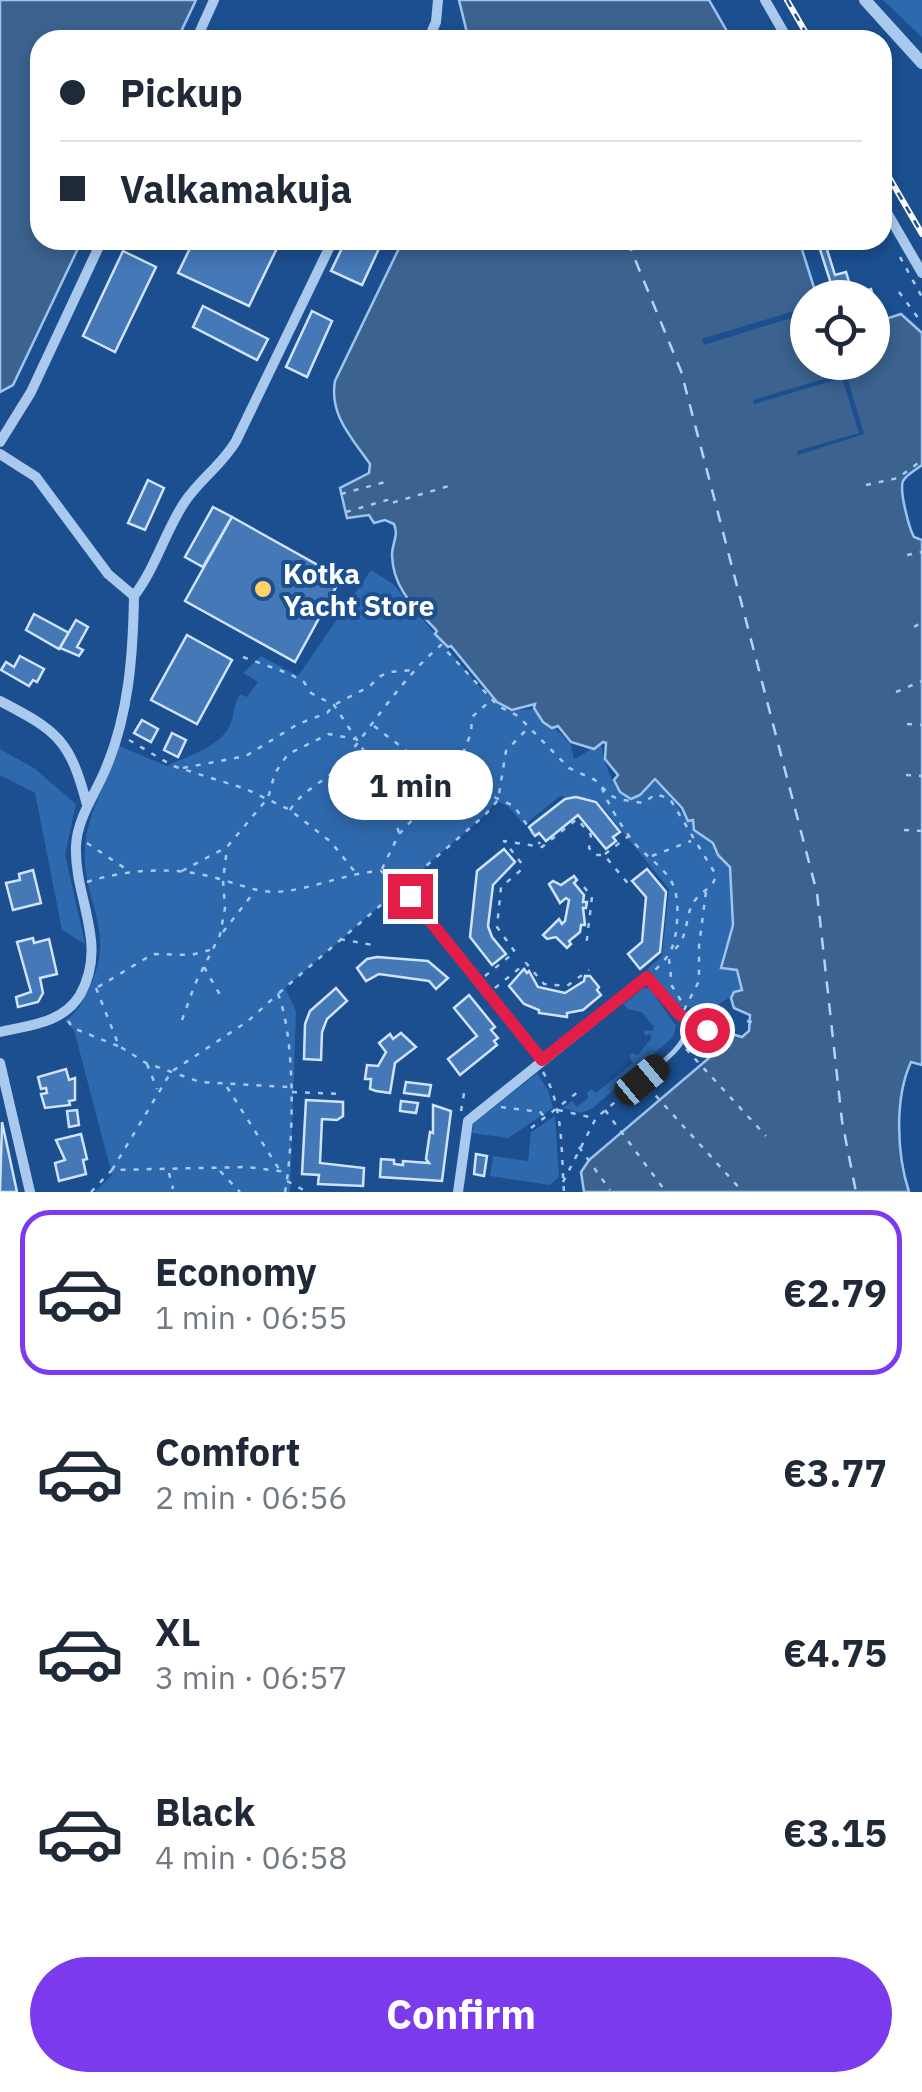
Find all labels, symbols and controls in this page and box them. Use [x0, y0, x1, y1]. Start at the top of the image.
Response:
text: Pickup [120, 68, 243, 117]
text: Valkamakuja [120, 164, 352, 213]
map controls [790, 280, 890, 380]
button: locate [790, 280, 890, 380]
place label: Kotka Yacht Store [283, 555, 434, 624]
marker: Kotka Yacht Store [252, 578, 274, 600]
callout: 1 min [328, 751, 492, 821]
text: 1 min [369, 764, 452, 806]
route end [388, 874, 433, 919]
route start [685, 1008, 730, 1053]
car [609, 1049, 675, 1111]
text: Economy [155, 1247, 317, 1296]
icon: car [35, 1248, 125, 1338]
text: €2.79 [783, 1268, 887, 1317]
text: 1 min · 06:55 [155, 1296, 348, 1338]
text: Comfort [155, 1427, 300, 1476]
icon: car [35, 1428, 125, 1518]
text: €3.77 [783, 1448, 887, 1497]
text: 2 min · 06:56 [155, 1476, 348, 1518]
text: XL [155, 1607, 201, 1656]
icon: car [35, 1608, 125, 1698]
text: €4.75 [783, 1628, 887, 1677]
text: 3 min · 06:57 [155, 1656, 348, 1698]
text: Black [155, 1787, 255, 1836]
icon: car [35, 1788, 125, 1878]
text: €3.15 [783, 1808, 887, 1857]
text: 4 min · 06:58 [155, 1836, 348, 1878]
button: Confirm [30, 1957, 892, 2072]

